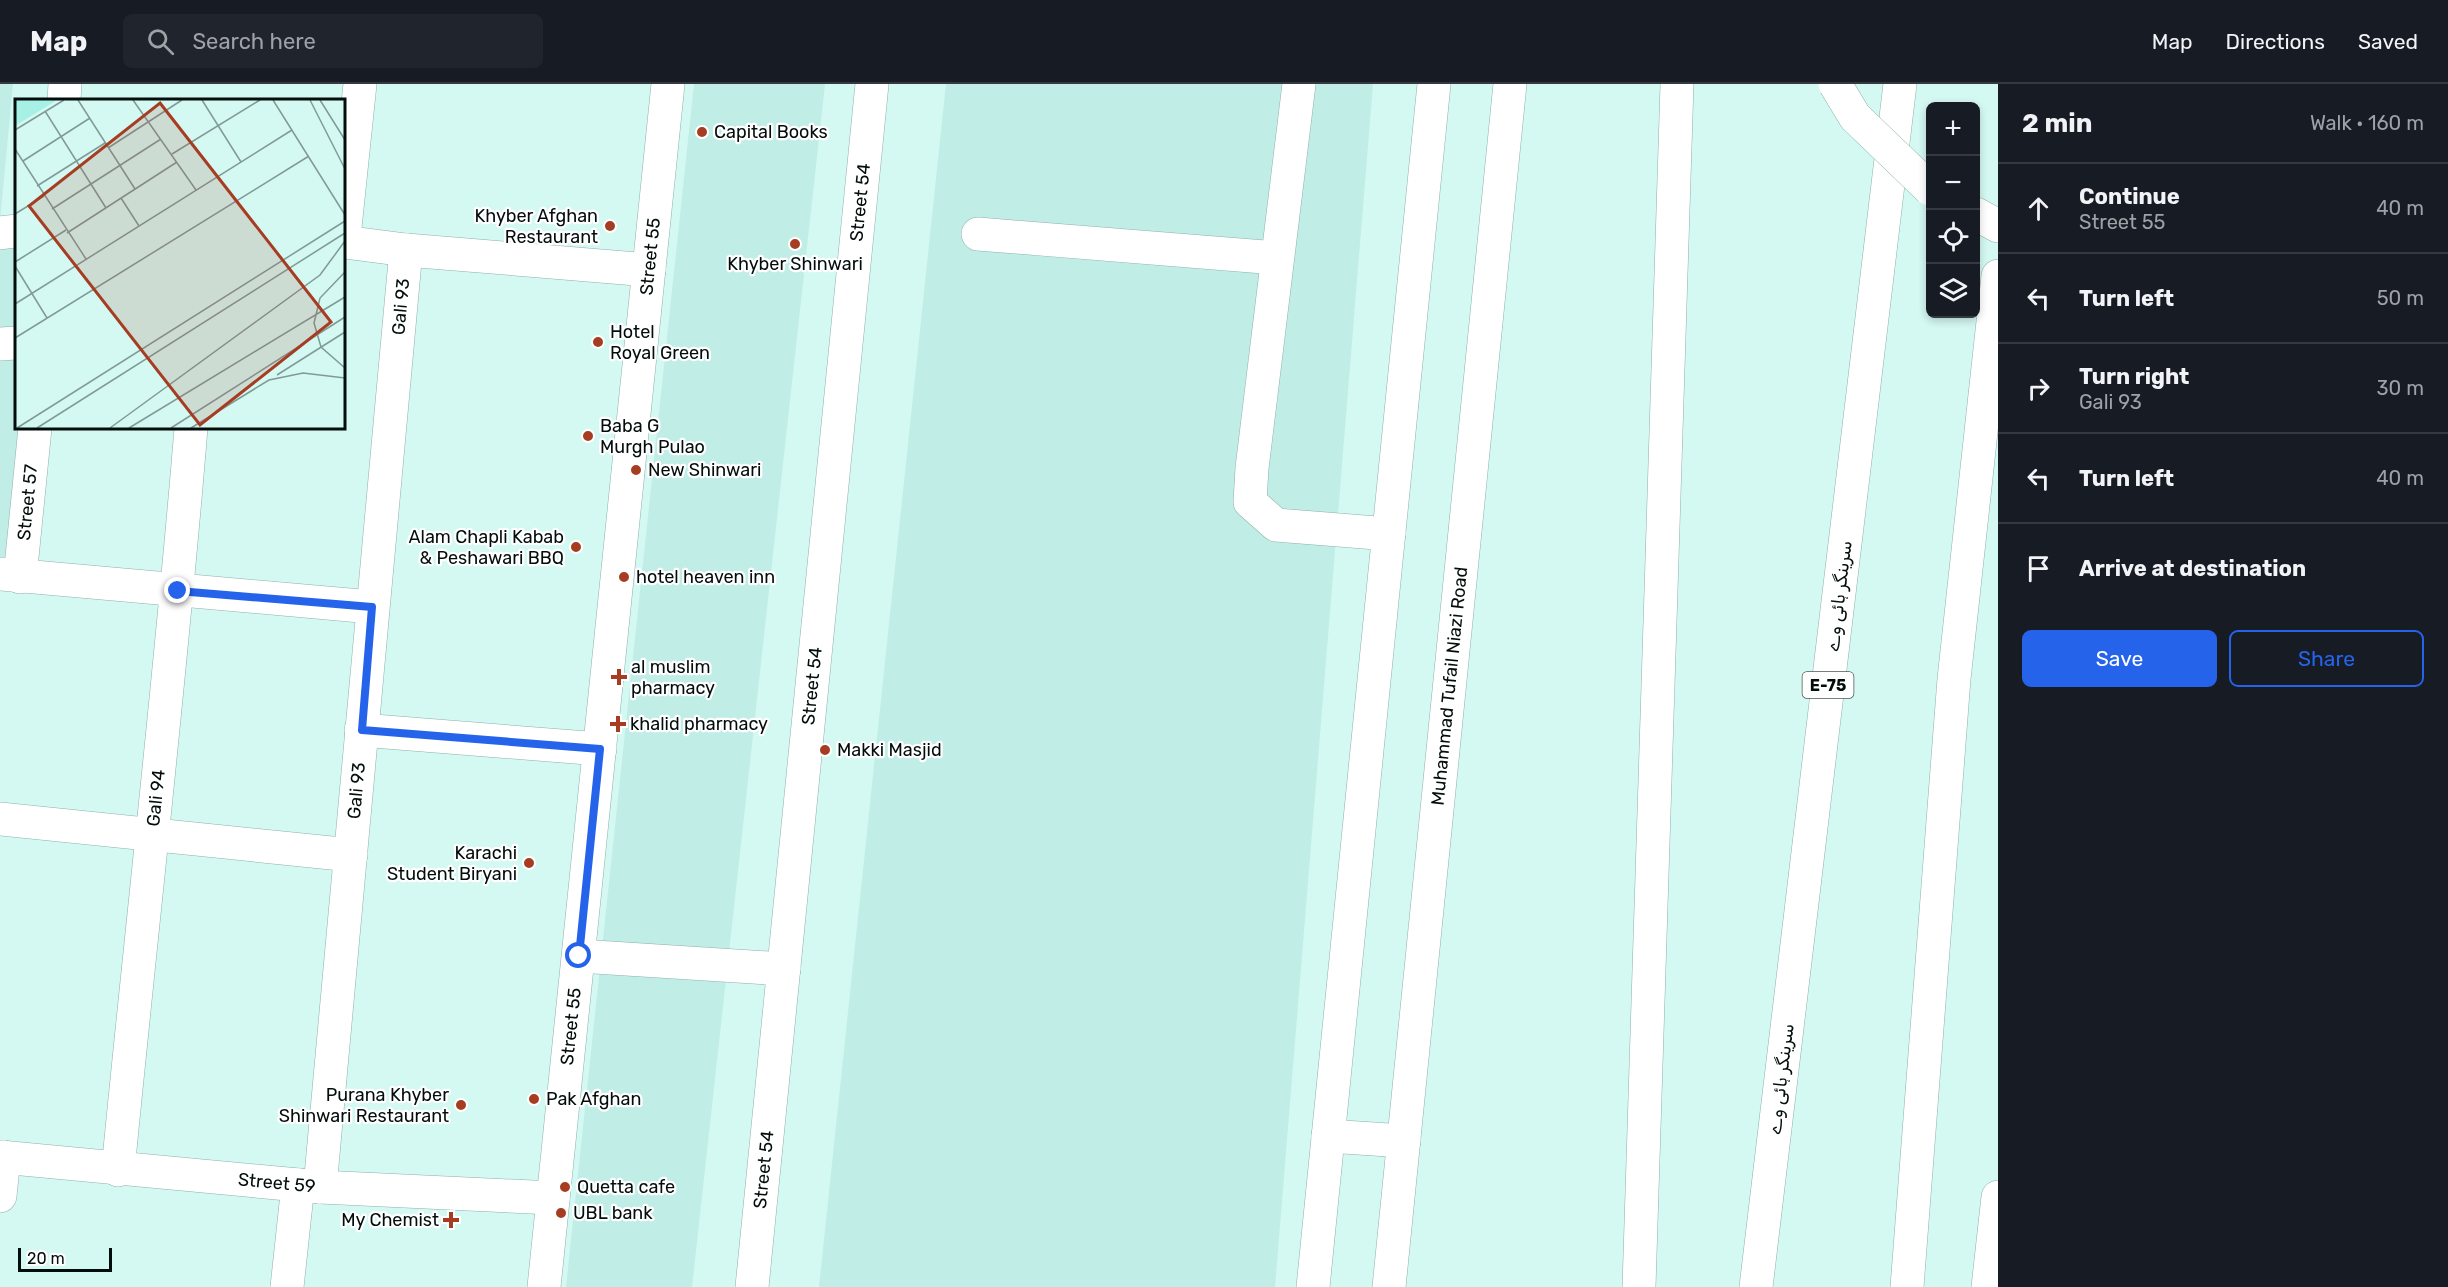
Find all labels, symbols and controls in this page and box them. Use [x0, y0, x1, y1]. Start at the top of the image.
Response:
search box [123, 14, 543, 68]
text: Map [30, 25, 87, 58]
icon: search [144, 25, 177, 58]
text: Search here [192, 28, 316, 55]
text: Map [2152, 29, 2193, 54]
text: Directions [2226, 29, 2325, 54]
text: Saved [2358, 29, 2418, 54]
inset map [15, 99, 345, 429]
map controls [1926, 102, 1980, 318]
button: + [1926, 102, 1980, 156]
text: 2 min [2022, 108, 2092, 139]
text: Walk · 160 m [2310, 111, 2424, 135]
place label: Capital Books [714, 121, 828, 143]
marker: Capital Books [695, 125, 709, 139]
button: − [1926, 156, 1980, 210]
street label: Street 54 [845, 162, 875, 242]
text: Continue [2079, 183, 2180, 210]
icon: ahead [2022, 192, 2055, 225]
text: 40 m [2376, 196, 2424, 220]
place label: Khyber Afghan Restaurant [474, 205, 598, 248]
button: locate [1926, 210, 1980, 264]
text: Street 55 [2079, 210, 2165, 234]
street label: Street 55 [635, 217, 665, 296]
marker: Khyber Afghan Restaurant [603, 219, 617, 233]
marker: Khyber Shinwari [788, 237, 802, 251]
place label: Khyber Shinwari [727, 253, 863, 275]
button: layers [1926, 264, 1980, 318]
street label: Gali 93 [387, 278, 414, 336]
icon: left [2022, 282, 2055, 315]
text: Turn left [2079, 285, 2174, 312]
text: 50 m [2377, 286, 2424, 310]
place label: Hotel Royal Green [610, 321, 710, 364]
marker: Hotel Royal Green [591, 335, 605, 349]
text: Turn right [2079, 363, 2189, 390]
icon: right [2022, 372, 2055, 405]
text: 30 m [2377, 376, 2424, 400]
text: Gali 93 [2079, 390, 2142, 414]
place label: Baba G Murgh Pulao [600, 415, 705, 458]
marker: Baba G Murgh Pulao [581, 429, 595, 443]
place label: New Shinwari [648, 459, 761, 481]
icon: left [2022, 462, 2055, 495]
street label: Street 57 [13, 463, 42, 542]
marker: New Shinwari [629, 463, 643, 477]
text: Turn left [2079, 465, 2174, 492]
text: 40 m [2376, 466, 2424, 490]
place label: Alam Chapli Kabab & Peshawari BBQ [408, 526, 564, 569]
street label: سرینگر ہائی وے [1821, 539, 1857, 653]
marker: Alam Chapli Kabab & Peshawari BBQ [569, 540, 583, 554]
icon: arrive [2022, 552, 2055, 585]
text: Arrive at destination [2079, 555, 2306, 582]
place label: hotel heaven inn [636, 566, 775, 588]
street label: Muhammad Tufail Niazi Road [1426, 566, 1472, 806]
marker: hotel heaven inn [617, 570, 631, 584]
route end [164, 577, 190, 603]
button: Save [2022, 630, 2217, 687]
button: Share [2229, 630, 2424, 687]
street label: Street 54 [797, 646, 827, 726]
place label: al muslim pharmacy [631, 656, 715, 699]
marker: al muslim pharmacy [612, 670, 626, 684]
road number: E-75 [1802, 672, 1854, 698]
place label: khalid pharmacy [630, 713, 768, 735]
marker: khalid pharmacy [611, 717, 625, 731]
place label: Makki Masjid [837, 739, 942, 761]
marker: Makki Masjid [818, 743, 832, 757]
street label: Gali 93 [343, 761, 370, 820]
street label: Gali 94 [142, 768, 170, 827]
place label: Karachi Student Biryani [387, 842, 517, 885]
marker: Karachi Student Biryani [522, 856, 536, 870]
route start [565, 942, 591, 968]
street label: Street 55 [556, 986, 586, 1066]
street label: سرینگر ہائی وے [1763, 1022, 1799, 1136]
place label: Purana Khyber Shinwari Restaurant [279, 1084, 449, 1127]
place label: Pak Afghan [546, 1088, 641, 1110]
marker: Pak Afghan [527, 1092, 541, 1106]
marker: Purana Khyber Shinwari Restaurant [454, 1098, 468, 1112]
street label: Street 54 [749, 1129, 779, 1210]
street label: Street 59 [237, 1168, 317, 1198]
place label: Quetta cafe [577, 1176, 675, 1198]
marker: Quetta cafe [558, 1180, 572, 1194]
place label: UBL bank [573, 1202, 653, 1224]
marker: UBL bank [554, 1206, 568, 1220]
place label: My Chemist [341, 1209, 439, 1231]
marker: My Chemist [444, 1213, 458, 1227]
scale bar [18, 1245, 112, 1272]
text: 20 m [27, 1249, 65, 1268]

